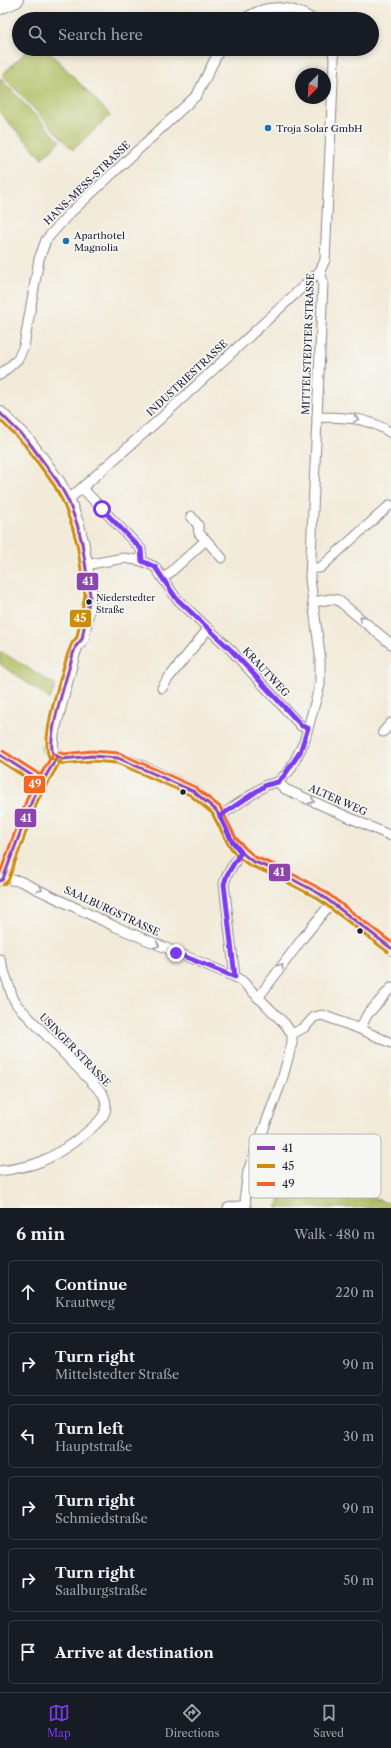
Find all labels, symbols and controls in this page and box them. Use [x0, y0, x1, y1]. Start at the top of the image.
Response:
search box [12, 12, 379, 56]
icon: search [26, 23, 48, 45]
text: Search here [58, 25, 143, 44]
north arrow [295, 68, 331, 104]
place label: Troja Solar GmbH [276, 122, 363, 135]
marker: Troja Solar GmbH [263, 123, 273, 133]
street label: HANS-MESS-STRASSE [41, 138, 133, 228]
place label: Aparthotel Magnolia [73, 229, 125, 254]
marker: Aparthotel Magnolia [61, 236, 71, 246]
street label: MITTELSTEDTER STRASSE [299, 273, 317, 415]
street label: INDUSTRIESTRASSE [144, 337, 230, 419]
one-way arrow [353, 414, 359, 422]
route start [93, 500, 111, 518]
line badge: 41 [76, 572, 99, 591]
text: 41 [82, 574, 94, 588]
place label: Niederstedter Straße [96, 592, 155, 615]
marker: Niederstedter Straße [84, 597, 94, 607]
line badge: 45 [69, 609, 92, 628]
text: 45 [74, 611, 86, 625]
one-way arrow [359, 616, 366, 623]
street label: KRAUTWEG [240, 644, 292, 700]
line badge: 49 [23, 775, 46, 794]
text: 49 [28, 777, 42, 791]
street label: ALTER WEG [306, 781, 369, 819]
unlabelled marker [178, 787, 188, 797]
one-way arrow [307, 796, 315, 804]
line badge: 41 [14, 808, 37, 828]
text: 41 [20, 811, 32, 825]
line badge: 41 [268, 863, 291, 882]
text: 41 [273, 865, 285, 879]
street label: SAALBURGSTRASSE [62, 883, 162, 939]
one-way arrow [35, 884, 43, 892]
unlabelled marker [355, 926, 365, 936]
one-way arrow [154, 940, 161, 948]
route end [167, 944, 185, 962]
one-way arrow [276, 964, 283, 971]
street label: USINGER STRASSE [37, 1011, 113, 1090]
legend [249, 1134, 381, 1198]
text: 41 [282, 1141, 293, 1155]
text: 45 [282, 1159, 294, 1173]
text: 49 [282, 1177, 295, 1191]
text: 6 min [16, 1224, 65, 1244]
text: Walk · 480 m [294, 1226, 375, 1242]
text: Continue [55, 1275, 127, 1294]
icon: ahead [17, 1281, 39, 1303]
text: 220 m [335, 1284, 374, 1300]
text: Krautweg [55, 1294, 115, 1310]
text: Turn right [55, 1347, 135, 1366]
icon: right [17, 1353, 39, 1375]
text: 90 m [343, 1356, 374, 1372]
text: Mittelstedter Straße [55, 1366, 179, 1382]
text: Turn left [55, 1419, 124, 1438]
icon: left [17, 1425, 39, 1447]
text: 30 m [343, 1428, 374, 1444]
text: Hauptstraße [55, 1438, 132, 1454]
text: Turn right [55, 1491, 135, 1510]
icon: right [17, 1497, 39, 1519]
text: 90 m [343, 1500, 374, 1516]
text: Schmiedstraße [55, 1510, 148, 1526]
text: Turn right [55, 1563, 135, 1582]
icon: right [17, 1569, 39, 1591]
text: 50 m [343, 1572, 374, 1588]
text: Saalburgstraße [55, 1582, 147, 1598]
icon: arrive [17, 1641, 39, 1663]
text: Arrive at destination [55, 1643, 214, 1662]
tab: Map [47, 1702, 71, 1740]
tab: Directions [165, 1702, 219, 1740]
tab: Saved [313, 1702, 344, 1740]

